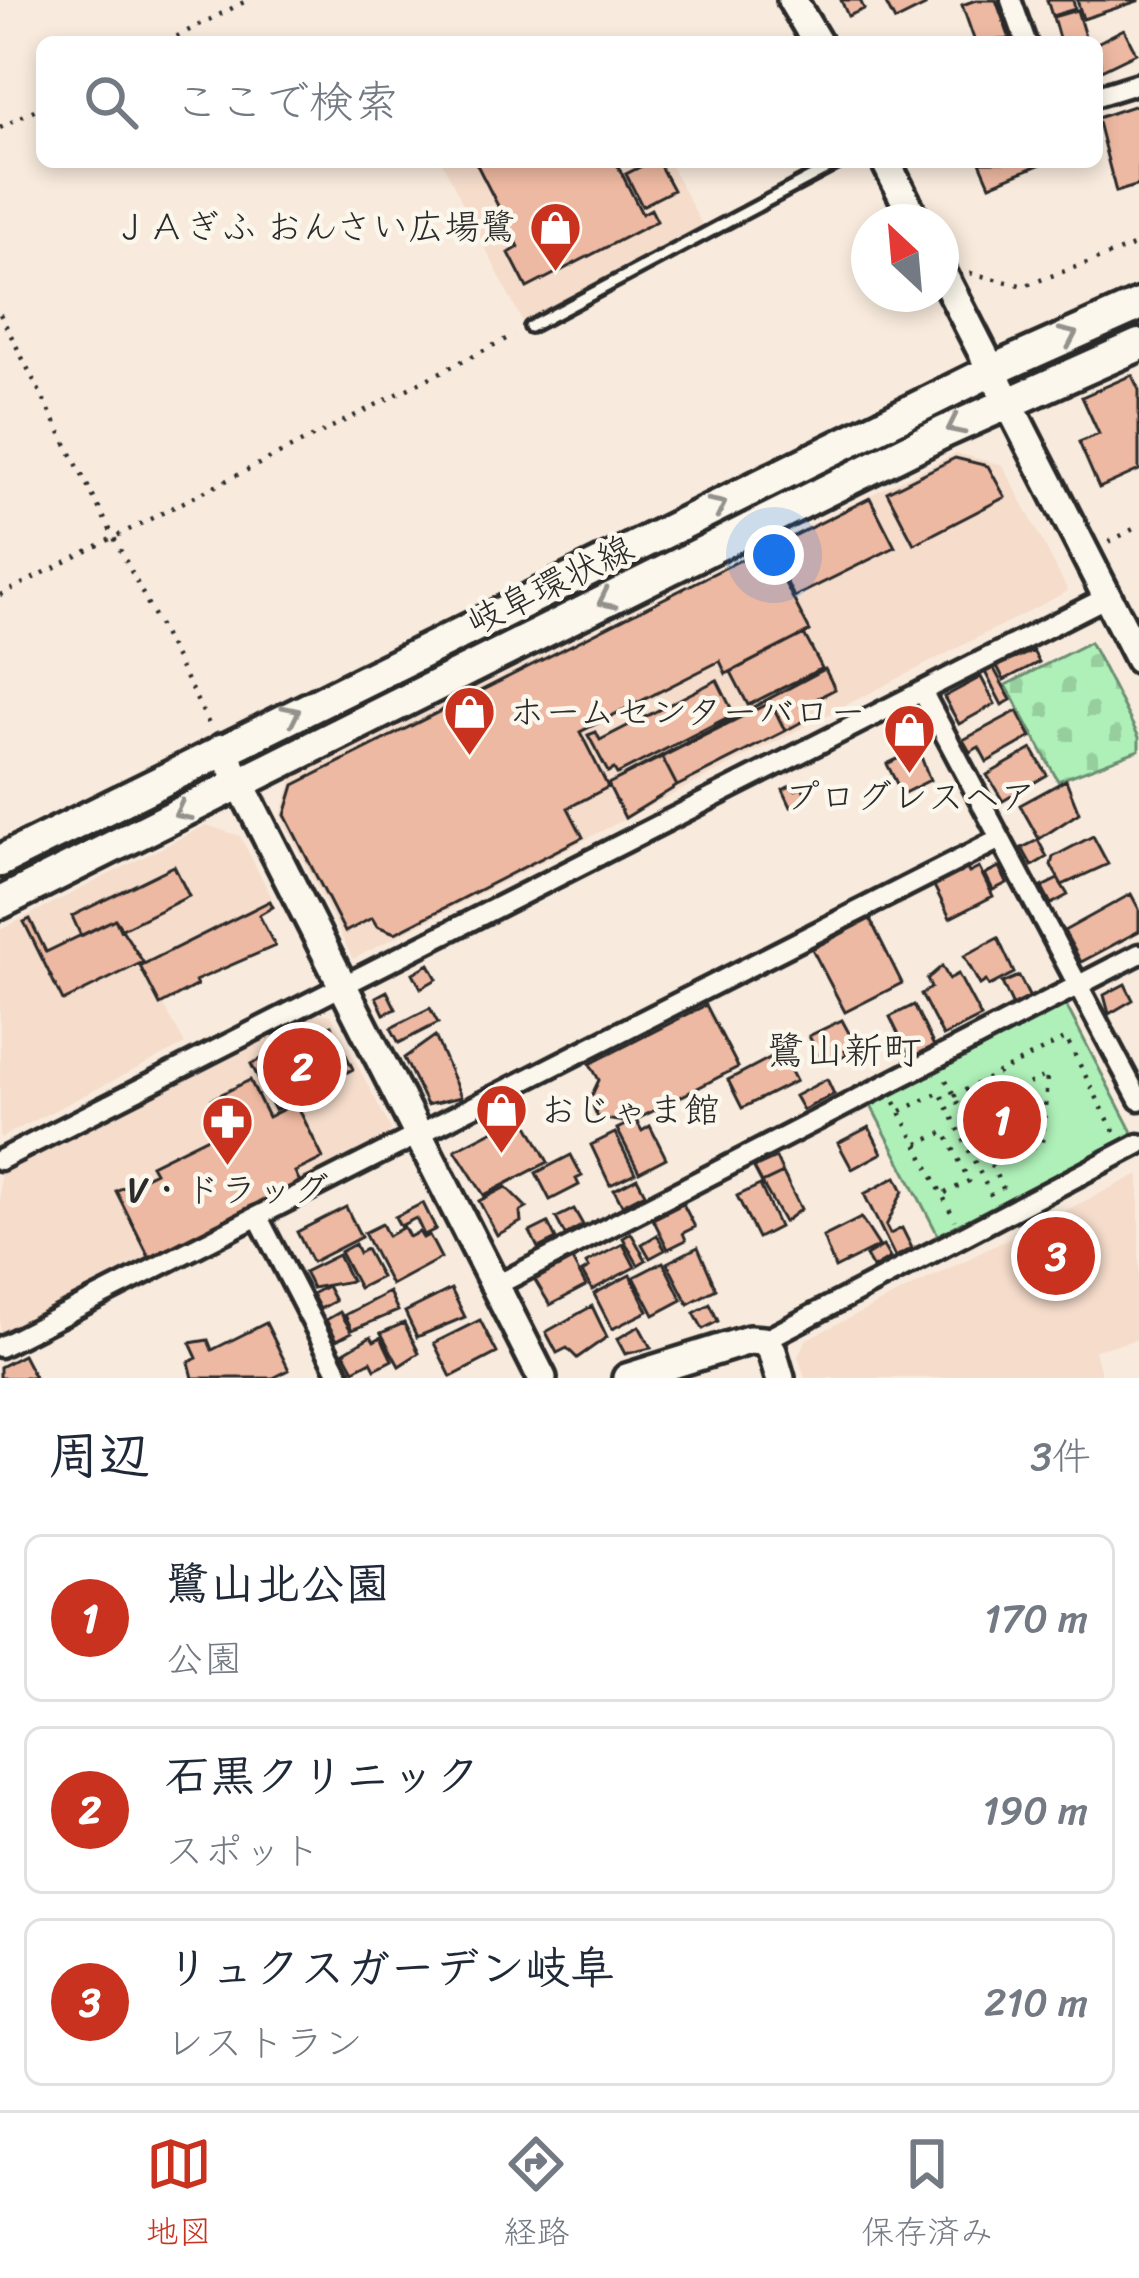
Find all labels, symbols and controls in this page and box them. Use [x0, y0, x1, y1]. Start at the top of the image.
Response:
search box [36, 36, 1103, 168]
text: ここで検索 [174, 62, 399, 142]
icon: search [78, 69, 144, 135]
place label: ＪＡぎふ おんさい広場鷺 [113, 195, 516, 259]
shop icon: ＪＡぎふ おんさい広場鷺 [527, 199, 583, 273]
north arrow [851, 204, 959, 312]
one-way arrow [1057, 327, 1078, 351]
one-way arrow [946, 412, 968, 435]
one-way arrow [706, 497, 727, 520]
street label: 岐阜環状線 [455, 517, 645, 653]
your location [744, 525, 804, 585]
one-way arrow [597, 586, 619, 609]
place label: ホームセンターバロー [509, 680, 866, 744]
shop icon: ホームセンターバロー [442, 684, 498, 758]
shop icon: プログレスヘア [882, 701, 938, 775]
one-way arrow [280, 705, 301, 728]
place label: プログレスヘア [784, 765, 1036, 829]
one-way arrow [173, 797, 194, 821]
district label: 鷺山新町 [766, 1016, 922, 1085]
pin: 2 [263, 1022, 341, 1112]
pin: 1 [963, 1075, 1041, 1165]
place label: おじゃま館 [540, 1078, 720, 1142]
shop icon: おじゃま館 [473, 1082, 529, 1156]
pharmacy icon: V・ドラッグ [200, 1094, 256, 1168]
place label: V・ドラッグ [127, 1158, 329, 1222]
pin: 3 [1017, 1211, 1095, 1301]
text: 周辺 [48, 1411, 150, 1501]
text: 3件 [1031, 1422, 1091, 1491]
text: 鷺山北公園 [165, 1544, 390, 1624]
text: 1 [82, 1584, 98, 1653]
text: 170 m [984, 1584, 1088, 1653]
text: 公園 [165, 1624, 243, 1693]
text: 石黒クリニック [165, 1736, 480, 1816]
text: 2 [79, 1776, 101, 1845]
text: 190 m [983, 1776, 1088, 1845]
text: スポット [165, 1816, 321, 1885]
text: リュクスガーデン岐阜 [165, 1928, 615, 2008]
text: 3 [79, 1968, 101, 2037]
text: 210 m [984, 1968, 1088, 2037]
text: レストラン [165, 2008, 363, 2077]
tab: 地図 [146, 2131, 212, 2261]
tab: 経路 [503, 2131, 569, 2261]
tab: 保存済み [861, 2131, 993, 2261]

